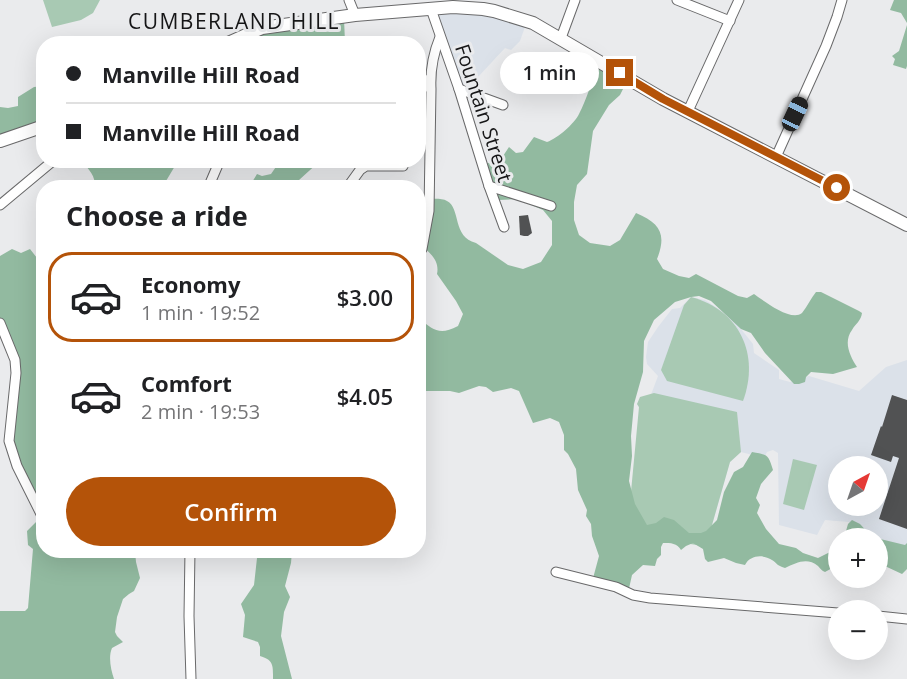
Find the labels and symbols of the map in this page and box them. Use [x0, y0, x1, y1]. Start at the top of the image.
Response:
district label: CUMBERLAND HILL [128, 7, 340, 35]
street label: Fountain Street [449, 41, 519, 185]
callout: 1 min [500, 52, 599, 94]
route end [606, 59, 633, 86]
car [779, 94, 811, 134]
route start [823, 174, 850, 201]
north arrow [828, 456, 888, 516]

